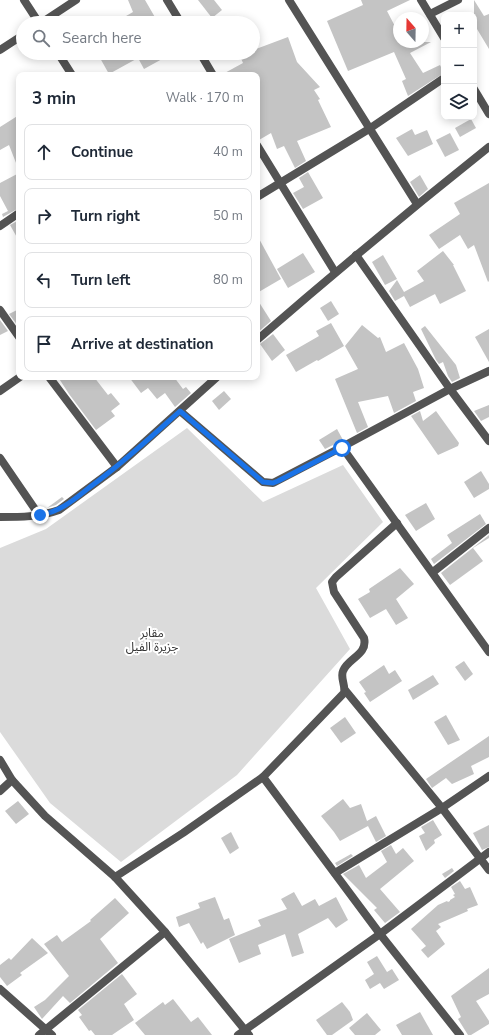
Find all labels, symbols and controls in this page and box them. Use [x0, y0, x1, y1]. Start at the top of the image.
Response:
north arrow [393, 12, 429, 48]
map controls [441, 12, 477, 120]
button: + [441, 12, 477, 48]
search box [16, 16, 260, 60]
icon: search [30, 27, 52, 49]
text: Search here [62, 28, 142, 48]
button: − [441, 48, 477, 84]
button: layers [441, 84, 477, 120]
text: 3 min [32, 87, 76, 110]
text: Walk · 170 m [166, 89, 244, 107]
icon: ahead [33, 141, 55, 163]
text: Continue [71, 142, 133, 162]
text: 40 m [213, 143, 243, 161]
icon: right [33, 205, 55, 227]
text: Turn right [71, 206, 140, 226]
text: 50 m [213, 207, 243, 225]
icon: left [33, 269, 55, 291]
text: Turn left [71, 270, 130, 290]
text: 80 m [213, 271, 243, 289]
icon: arrive [33, 333, 55, 355]
text: Arrive at destination [71, 334, 214, 354]
route start [333, 439, 351, 457]
route end [31, 506, 49, 524]
park label: مقابر جزيرة الفيل [126, 625, 178, 655]

